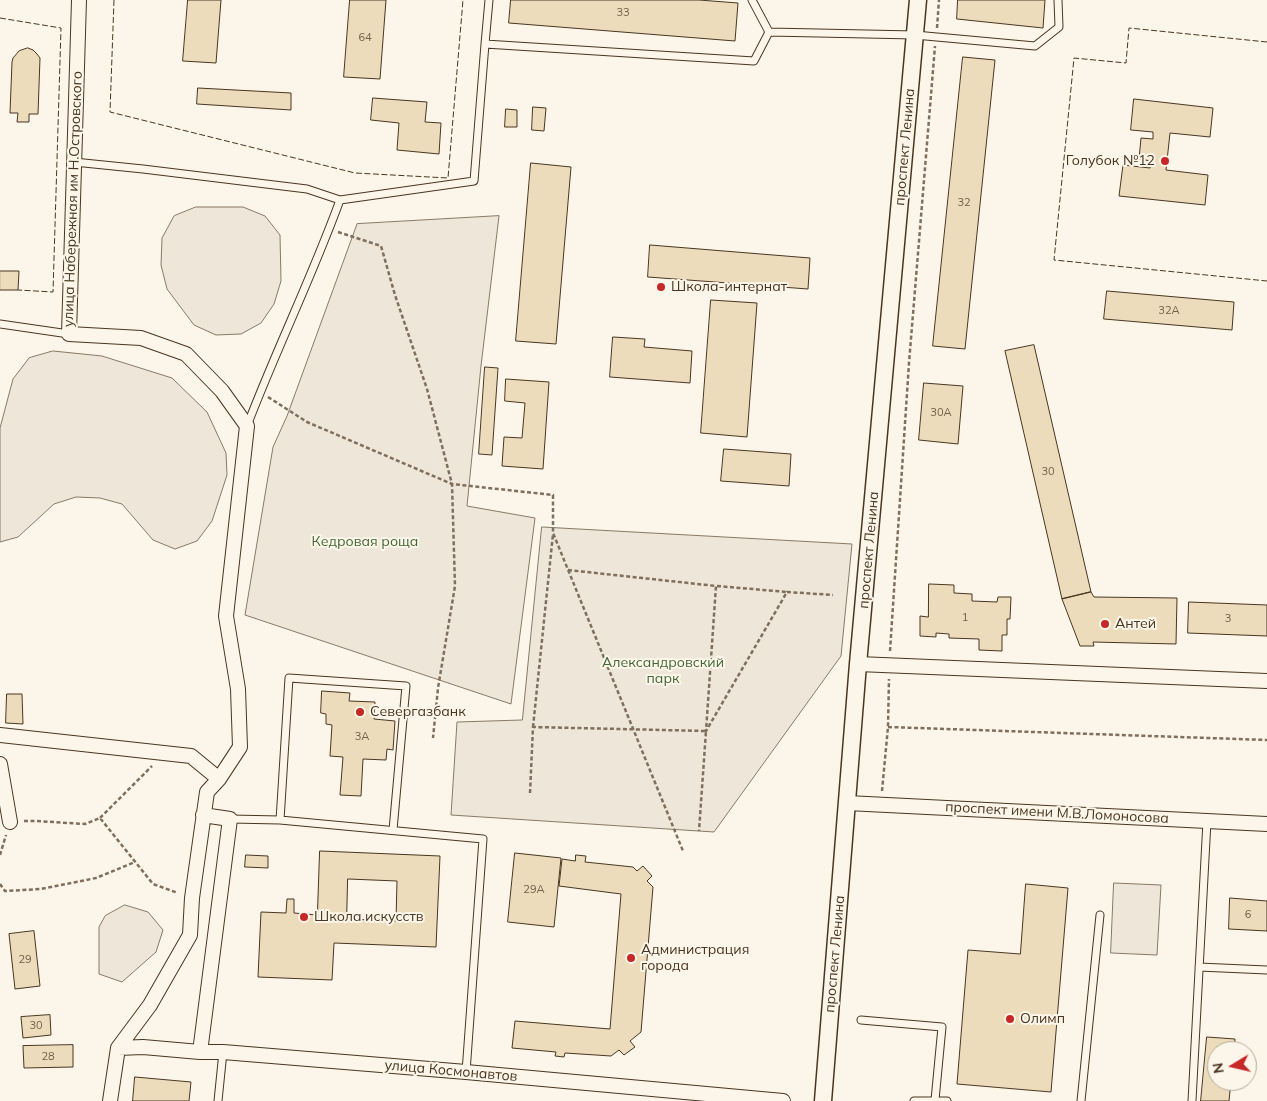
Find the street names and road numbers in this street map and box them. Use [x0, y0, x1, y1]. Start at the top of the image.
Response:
street label: улица Набережная им Н.Островского [60, 71, 86, 327]
street label: проспект Ленина [892, 88, 918, 206]
street label: проспект Ленина [856, 491, 882, 609]
street label: проспект имени М.В.Ломоносова [945, 799, 1169, 827]
street label: проспект Ленина [822, 895, 848, 1013]
street label: улица Космонавтов [384, 1057, 518, 1085]

